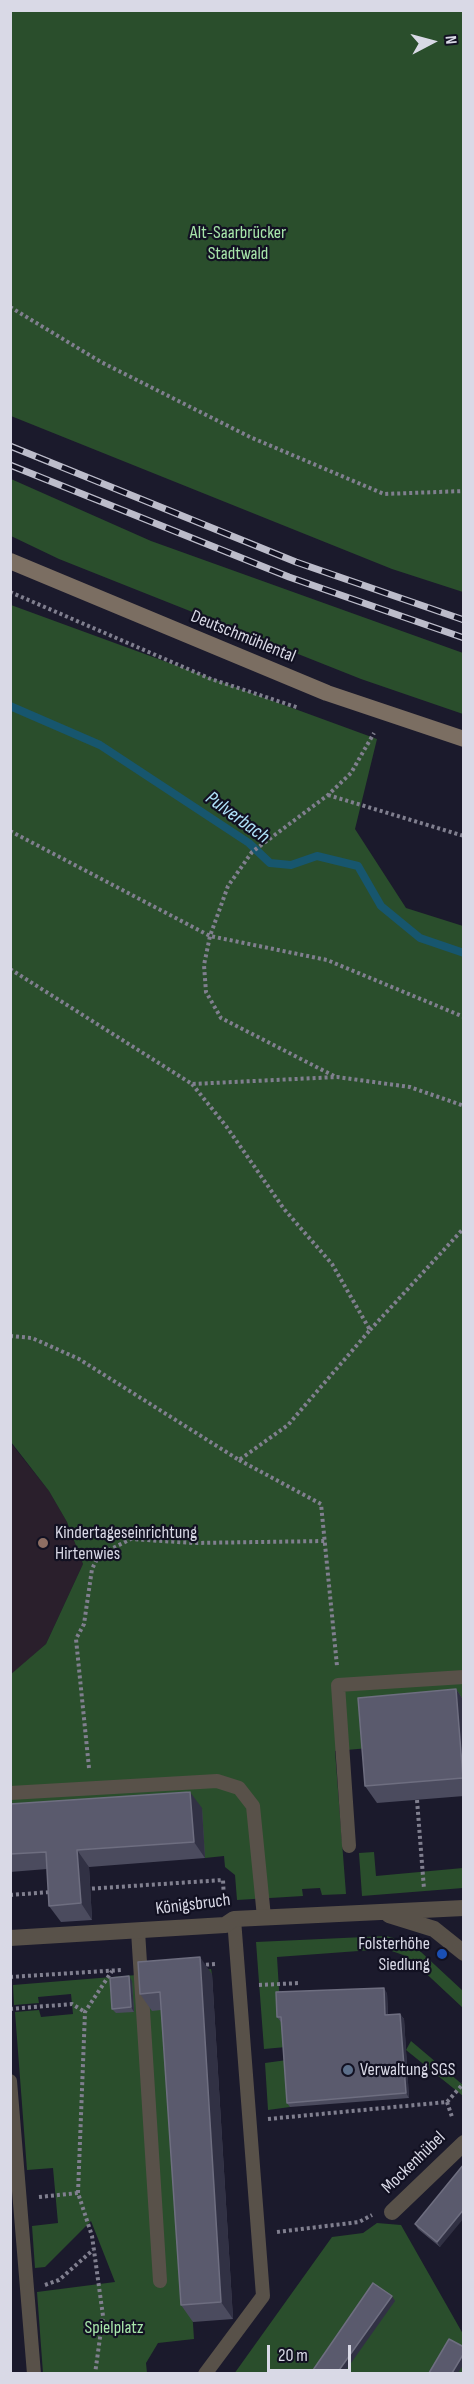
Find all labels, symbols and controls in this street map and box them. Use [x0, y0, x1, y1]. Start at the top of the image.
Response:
north arrow [402, 12, 462, 72]
text: N [441, 35, 460, 45]
park label: Alt-Saarbrücker Stadtwald [190, 222, 286, 264]
street label: Deutschmühlental [187, 606, 299, 668]
water label: Pulverbach [200, 787, 274, 849]
place label: Kindertageseinrichtung Hirtenwies [55, 1522, 197, 1564]
marker: Kindertageseinrichtung Hirtenwies [36, 1536, 50, 1550]
street label: Königsbruch [154, 1890, 232, 1920]
place label: Folsterhöhe Siedlung [358, 1933, 430, 1976]
marker: Folsterhöhe Siedlung [435, 1947, 449, 1961]
place label: Verwaltung SGS [360, 2059, 455, 2081]
marker: Verwaltung SGS [341, 2063, 355, 2077]
street label: Mockenhübel [378, 2127, 450, 2199]
park label: Spielplatz [85, 2317, 143, 2339]
scale bar [270, 2333, 354, 2371]
text: 20 m [278, 2345, 308, 2366]

